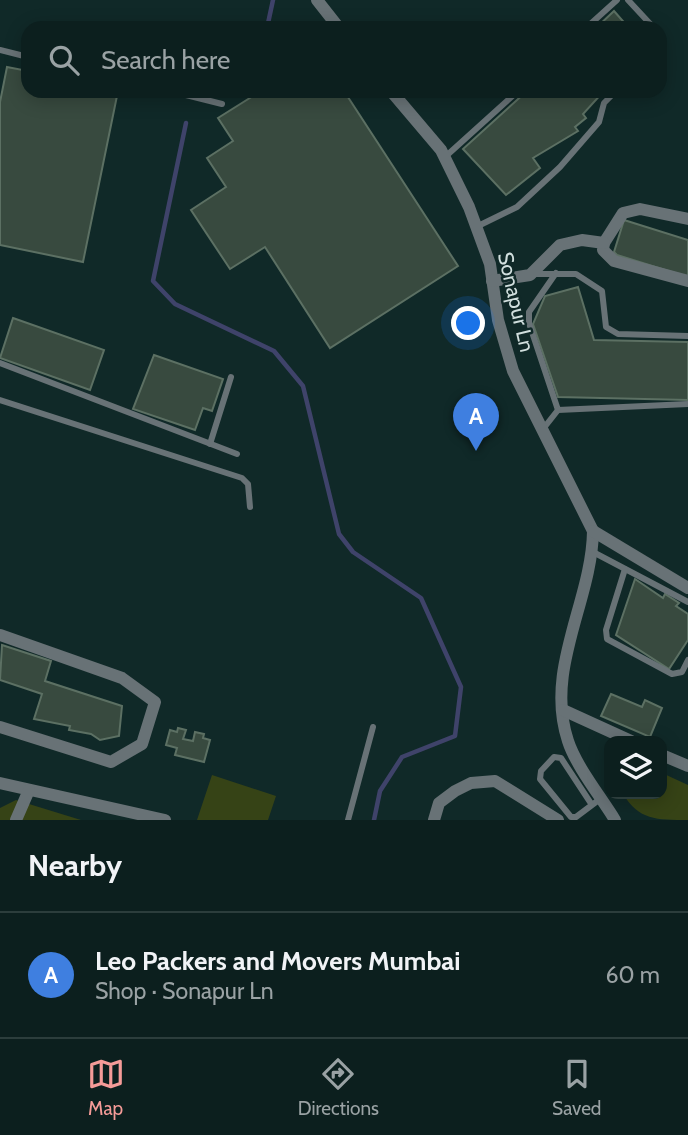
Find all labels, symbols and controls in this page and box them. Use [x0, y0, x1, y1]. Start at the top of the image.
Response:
search box [21, 21, 667, 98]
icon: search [45, 41, 83, 79]
text: Search here [101, 44, 230, 76]
street label: Sonapur Ln [493, 249, 540, 354]
your location [451, 306, 485, 340]
pin: A [453, 393, 499, 451]
map controls [604, 736, 667, 799]
button: layers [604, 736, 667, 799]
text: Nearby [28, 847, 122, 884]
text: Leo Packers and Movers Mumbai [95, 945, 460, 977]
text: A [44, 961, 58, 989]
text: 60 m [606, 961, 660, 989]
text: Shop · Sonapur Ln [95, 977, 274, 1005]
tab: Map [87, 1055, 125, 1120]
tab: Directions [298, 1055, 379, 1120]
tab: Saved [552, 1055, 601, 1120]

